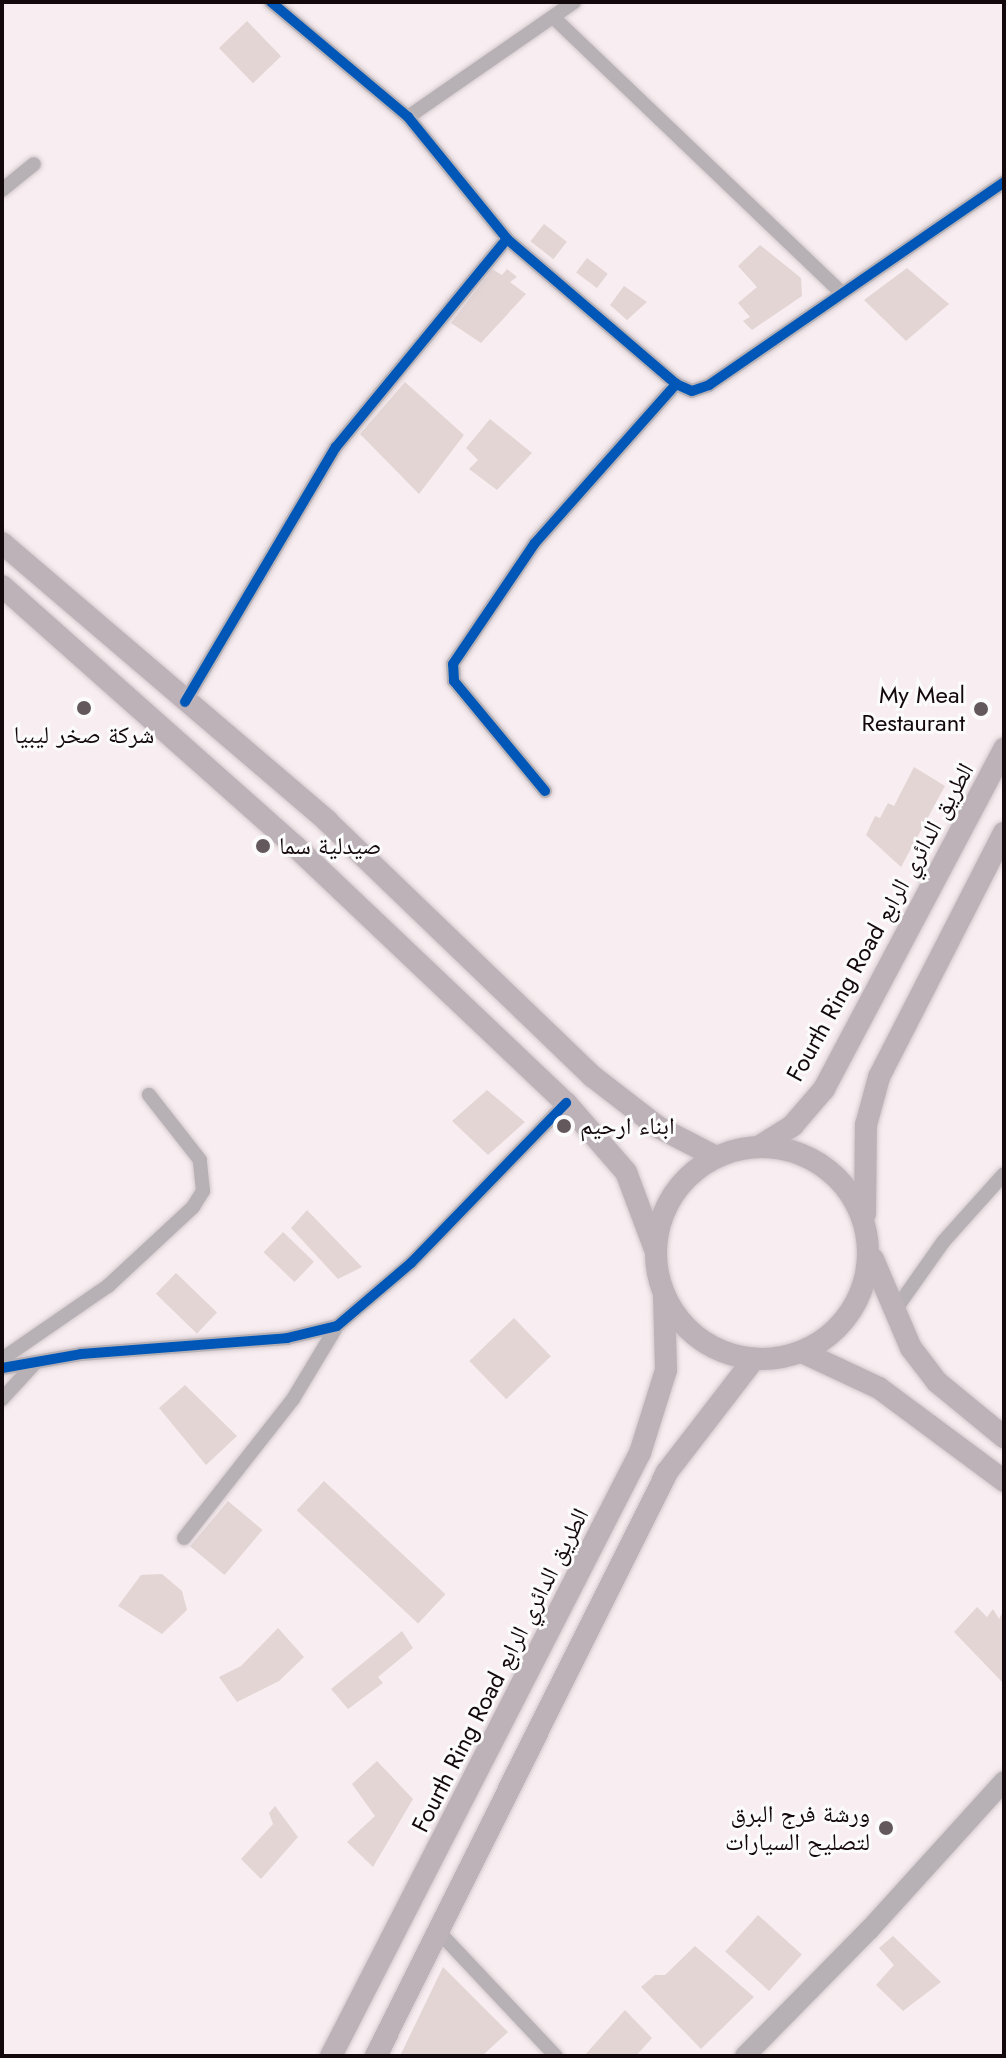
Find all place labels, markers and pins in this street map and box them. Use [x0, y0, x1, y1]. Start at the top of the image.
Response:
place label: My Meal Restaurant [861, 681, 965, 737]
marker: شركة صخر ليبيا [75, 699, 93, 717]
marker: My Meal Restaurant [972, 700, 990, 718]
place label: شركة صخر ليبيا [14, 721, 154, 749]
place label: صيدلية سما [279, 832, 381, 860]
marker: صيدلية سما [254, 837, 272, 855]
place label: ابناء ارحيم [580, 1112, 675, 1140]
marker: ابناء ارحيم [555, 1117, 573, 1135]
place label: ورشة فرج البرق لتصليح السيارات [725, 1800, 870, 1856]
marker: ورشة فرج البرق لتصليح السيارات [877, 1819, 895, 1837]

